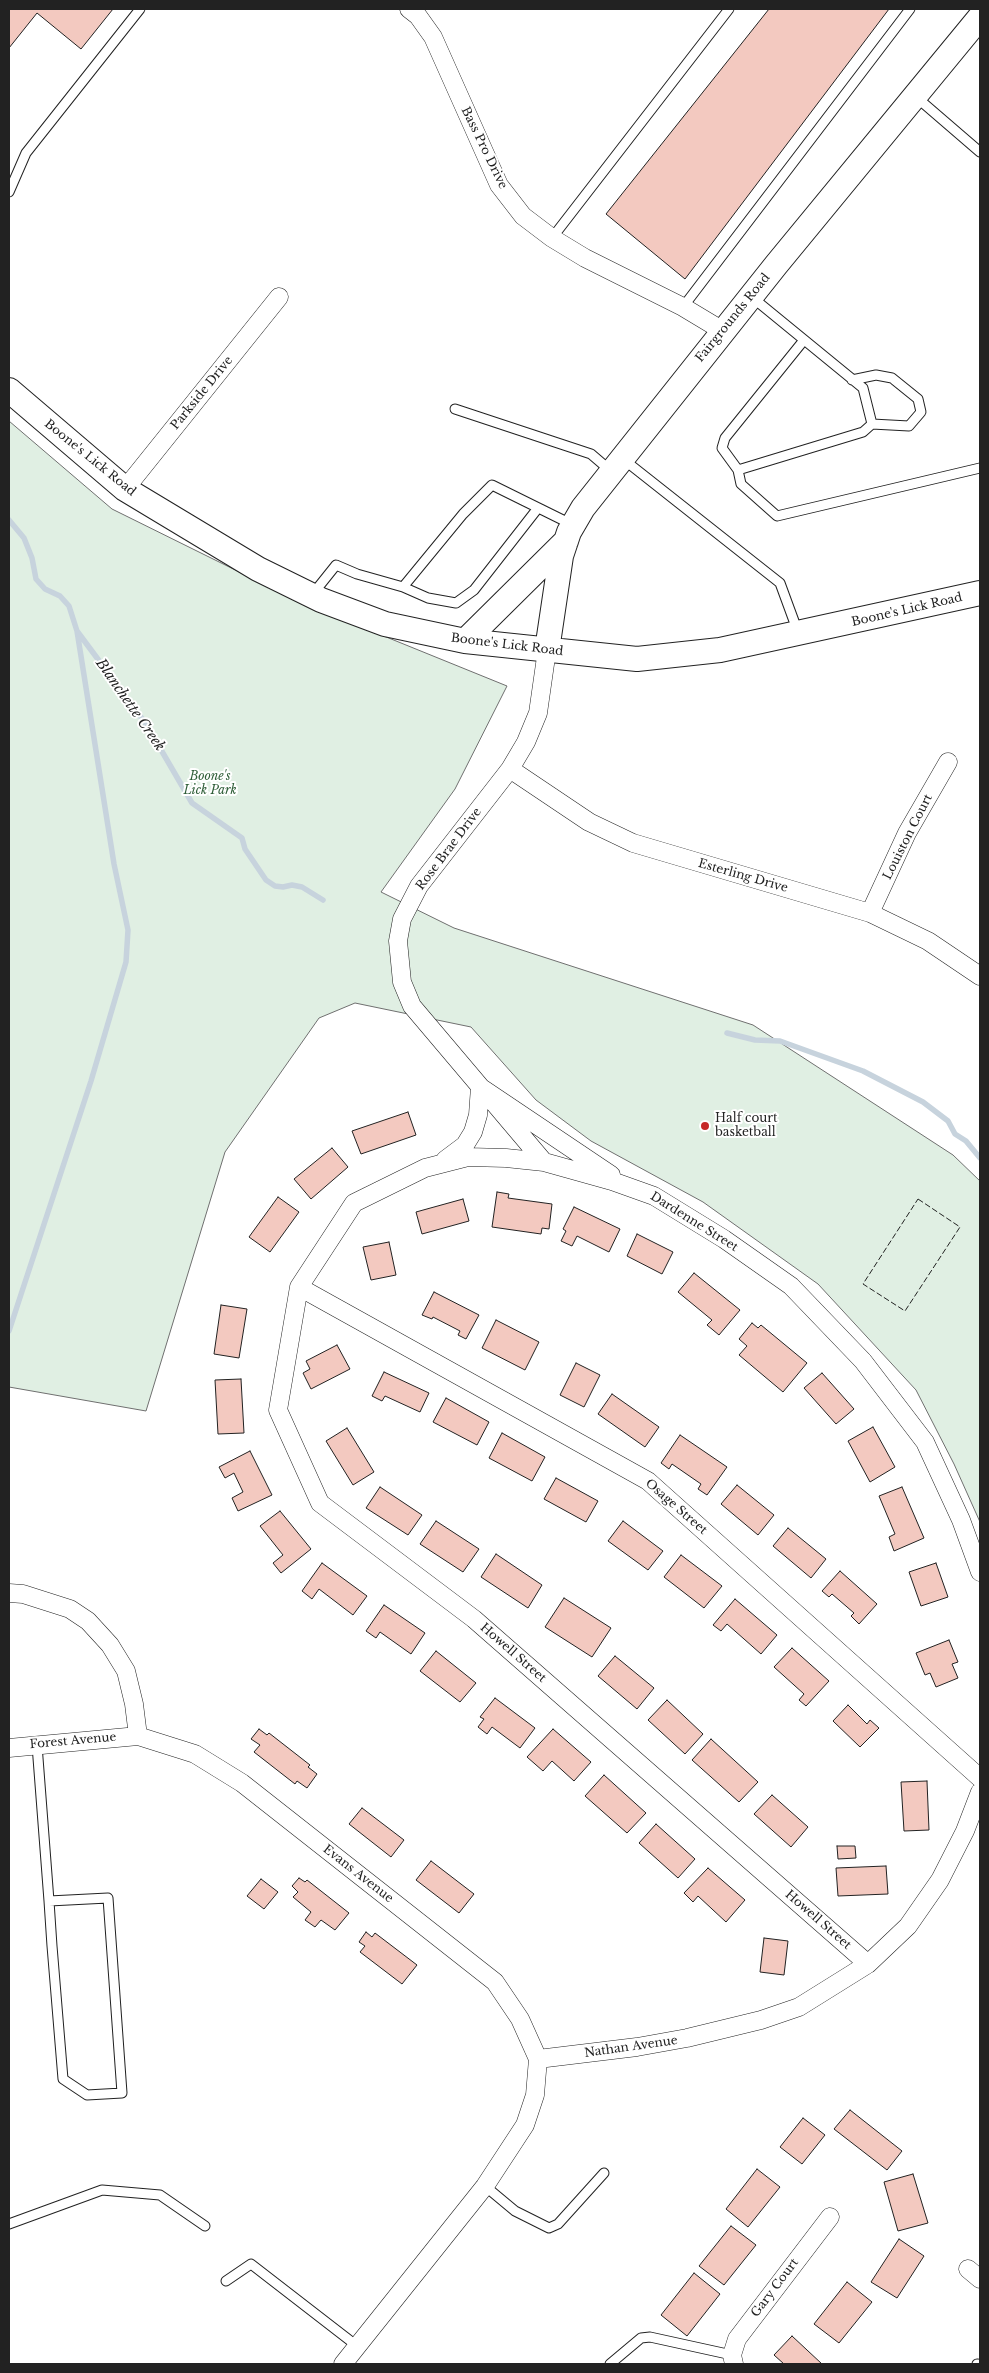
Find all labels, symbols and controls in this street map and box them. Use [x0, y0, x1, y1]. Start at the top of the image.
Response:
street label: Bass Pro Drive [458, 105, 510, 191]
street label: Fairgrounds Road [693, 271, 773, 365]
street label: Parkside Drive [168, 353, 236, 433]
street label: Boone's Lick Road [41, 417, 139, 499]
street label: Boone's Lick Road [850, 590, 964, 630]
street label: Boone's Lick Road [450, 631, 564, 659]
water label: Blanchette Creek [92, 656, 168, 754]
park label: Boone's Lick Park [183, 770, 237, 798]
street label: Louiston Court [880, 792, 936, 882]
street label: Rose Brae Drive [413, 805, 485, 893]
street label: Esterling Drive [697, 856, 789, 896]
place label: Half court basketball [715, 1112, 778, 1140]
marker: Half court basketball [699, 1120, 711, 1132]
street label: Dardenne Street [647, 1189, 741, 1255]
street label: Osage Street [642, 1476, 710, 1538]
street label: Howell Street [477, 1620, 549, 1686]
street label: Forest Avenue [29, 1730, 117, 1752]
street label: Evans Avenue [320, 1842, 396, 1906]
street label: Howell Street [782, 1887, 854, 1953]
street label: Nathan Avenue [584, 2033, 678, 2061]
street label: Gary Court [748, 2256, 802, 2320]

